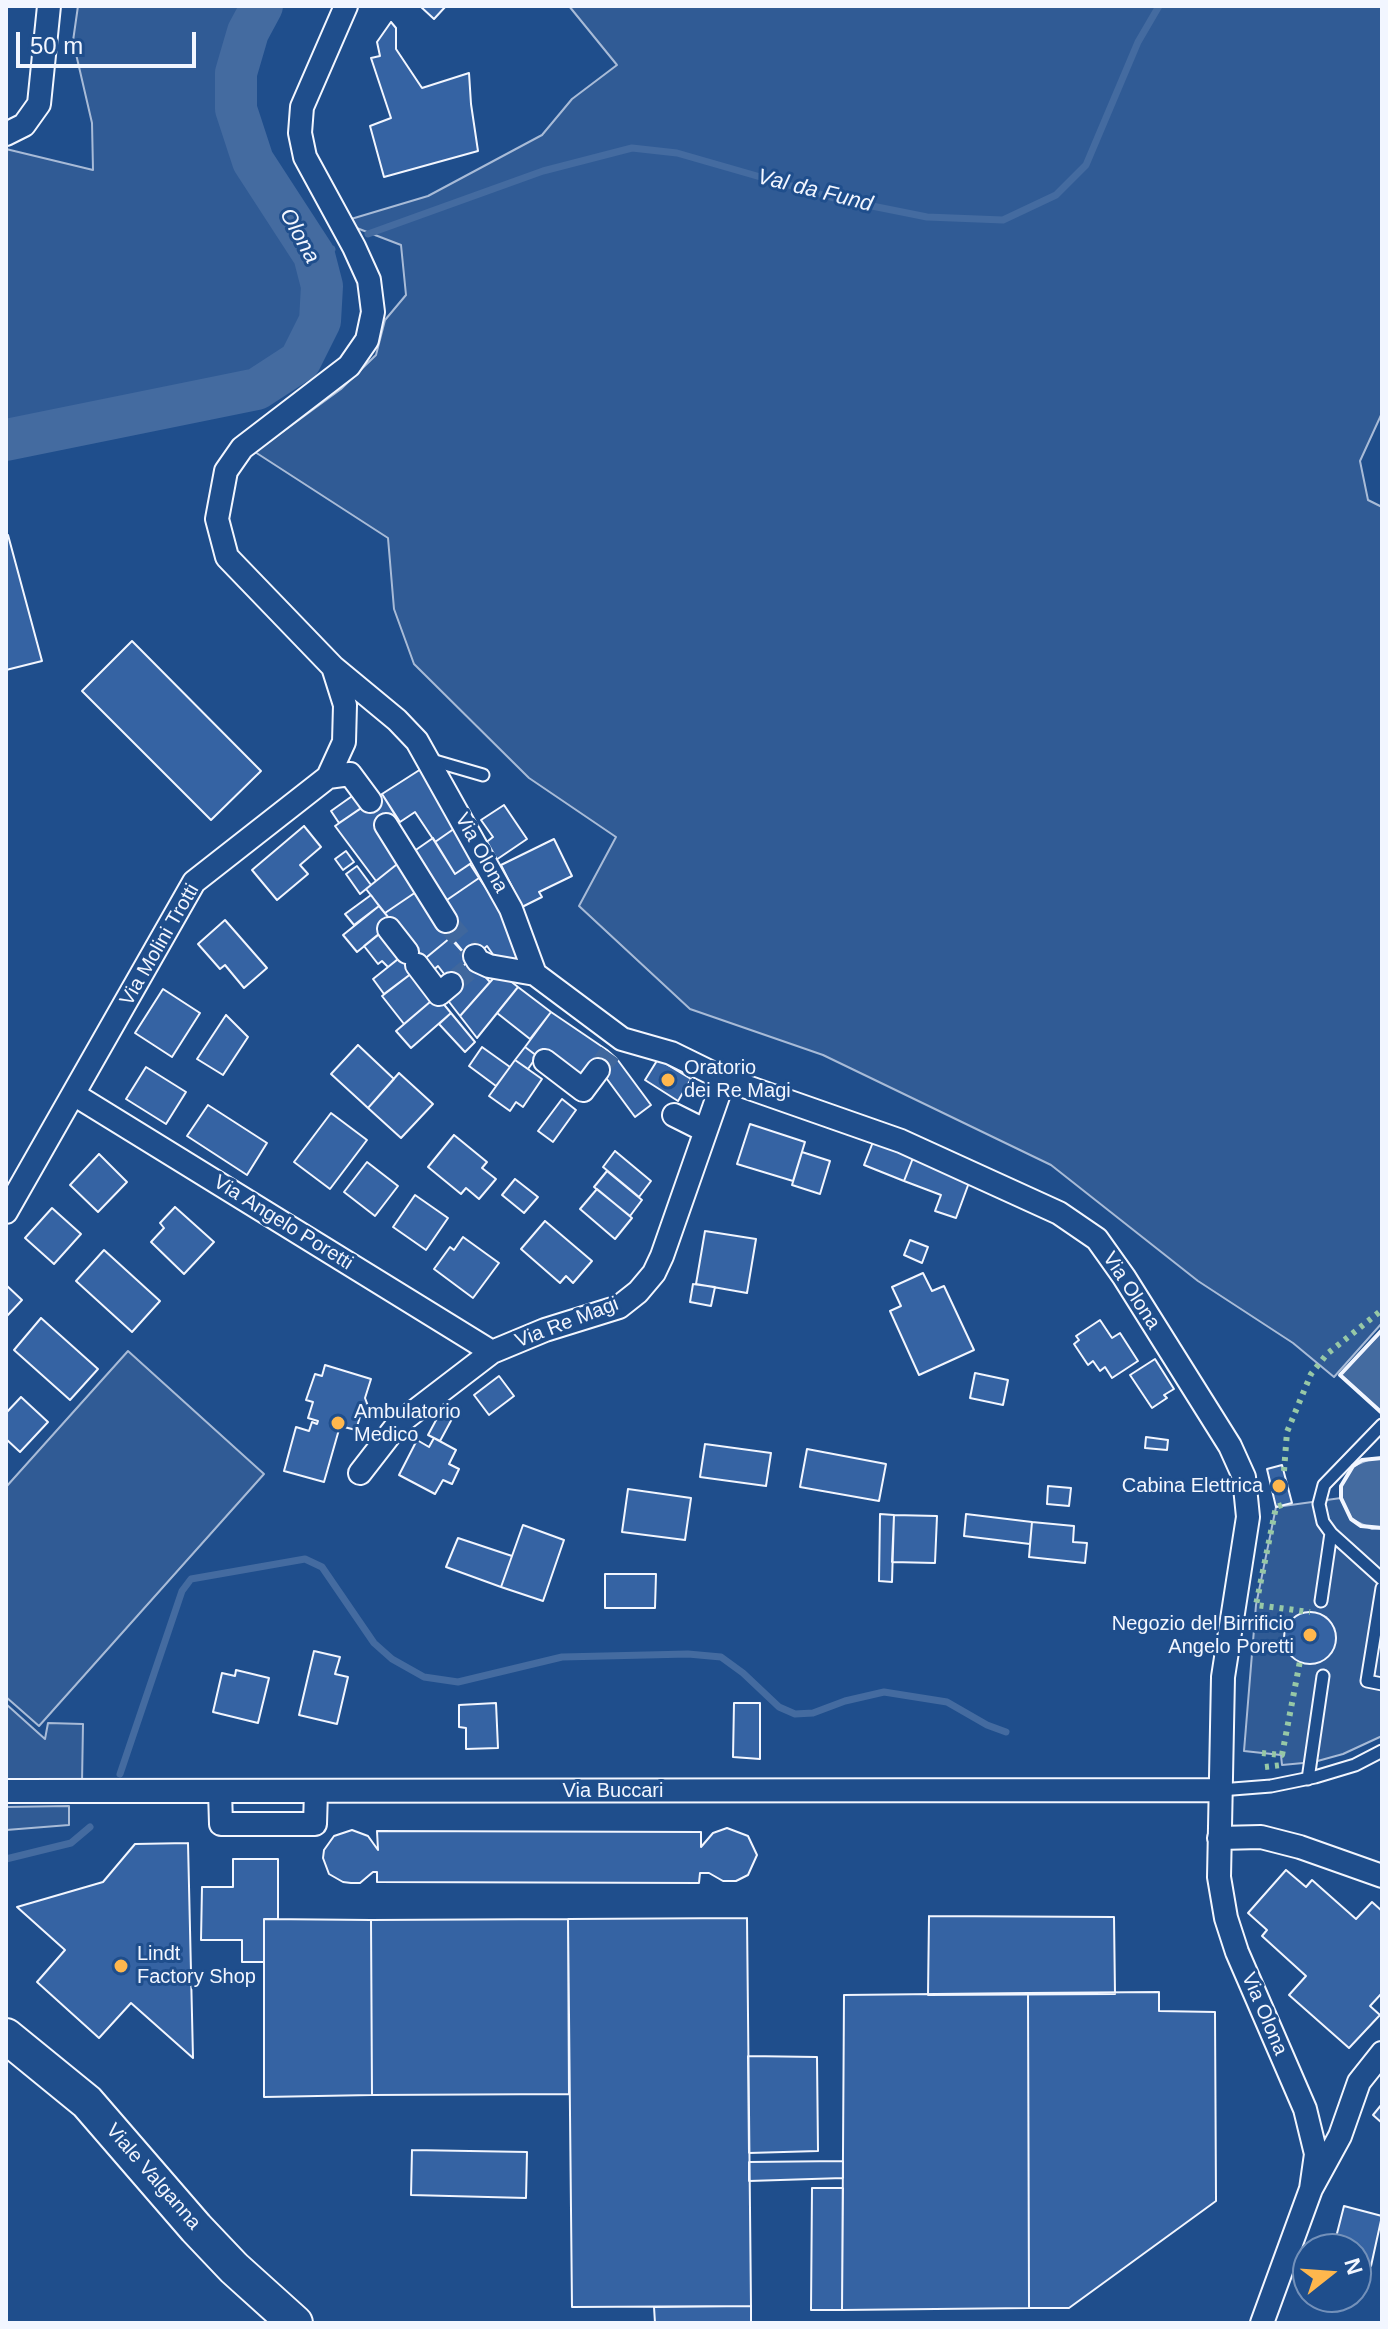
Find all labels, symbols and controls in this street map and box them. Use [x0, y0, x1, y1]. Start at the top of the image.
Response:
scale bar [20, 16, 200, 66]
text: 50 m [30, 32, 83, 59]
water label: Val da Fund [755, 164, 875, 218]
water label: Olona [273, 204, 325, 268]
street label: Via Olona [449, 809, 513, 897]
street label: Via Molini Trotti [115, 880, 205, 1010]
place label: Oratorio dei Re Magi [684, 1056, 791, 1103]
marker: Oratorio dei Re Magi [659, 1071, 677, 1089]
street label: Via Angelo Poretti [209, 1170, 357, 1276]
street label: Via Olona [1097, 1248, 1165, 1334]
street label: Via Re Magi [512, 1292, 622, 1354]
place label: Ambulatorio Medico [354, 1400, 461, 1447]
marker: Ambulatorio Medico [329, 1414, 347, 1432]
place label: Cabina Elettrica [1122, 1474, 1263, 1498]
marker: Cabina Elettrica [1270, 1477, 1288, 1495]
place label: Negozio del Birrificio Angelo Poretti [1112, 1612, 1294, 1659]
marker: Negozio del Birrificio Angelo Poretti [1301, 1626, 1319, 1644]
street label: Via Buccari [563, 1779, 663, 1803]
place label: Lindt Factory Shop [137, 1942, 256, 1989]
marker: Lindt Factory Shop [112, 1957, 130, 1975]
street label: Via Olona [1236, 1969, 1292, 2059]
street label: Viale Valganna [100, 2119, 206, 2235]
north arrow [1292, 2233, 1372, 2313]
text: N [1339, 2255, 1368, 2278]

